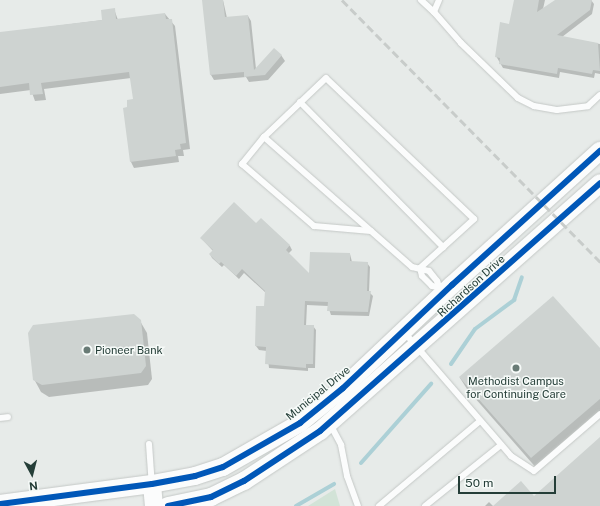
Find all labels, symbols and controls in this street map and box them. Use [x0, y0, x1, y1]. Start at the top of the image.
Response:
street label: Richardson Drive [435, 252, 507, 320]
place label: Pioneer Bank [95, 343, 163, 357]
marker: Pioneer Bank [82, 345, 92, 355]
marker: Methodist Campus for Continuing Care [510, 362, 522, 374]
street label: Municipal Drive [283, 363, 353, 423]
place label: Methodist Campus for Continuing Care [466, 375, 566, 401]
north arrow [12, 454, 52, 494]
scale bar [460, 468, 558, 494]
text: 50 m [465, 476, 493, 490]
text: N [28, 479, 38, 492]

